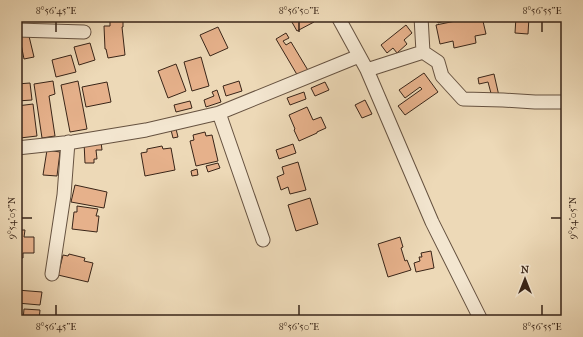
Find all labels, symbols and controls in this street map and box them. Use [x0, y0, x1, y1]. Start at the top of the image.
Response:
text: 8°56'45"E [36, 5, 76, 17]
text: 8°56'50"E [279, 5, 319, 17]
text: 8°56'55"E [522, 5, 562, 17]
text: 9°54'05"N [6, 196, 18, 239]
text: 9°54'05"N [567, 196, 579, 239]
north arrow [505, 259, 545, 299]
text: N [521, 263, 530, 276]
text: 8°56'45"E [36, 321, 76, 333]
text: 8°56'50"E [279, 321, 319, 333]
text: 8°56'55"E [522, 321, 562, 333]

